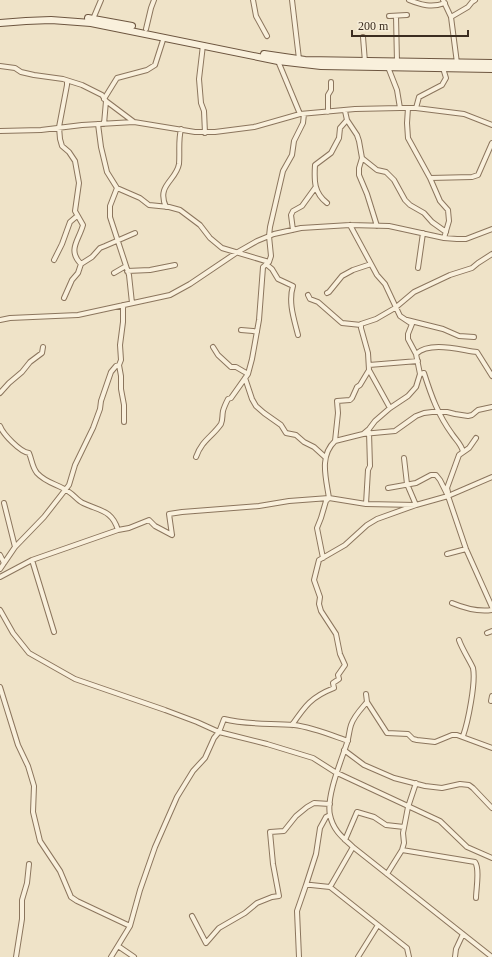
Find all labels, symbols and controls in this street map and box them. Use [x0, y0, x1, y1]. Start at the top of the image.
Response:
scale bar [352, 12, 468, 38]
text: 200 m [358, 19, 389, 33]

